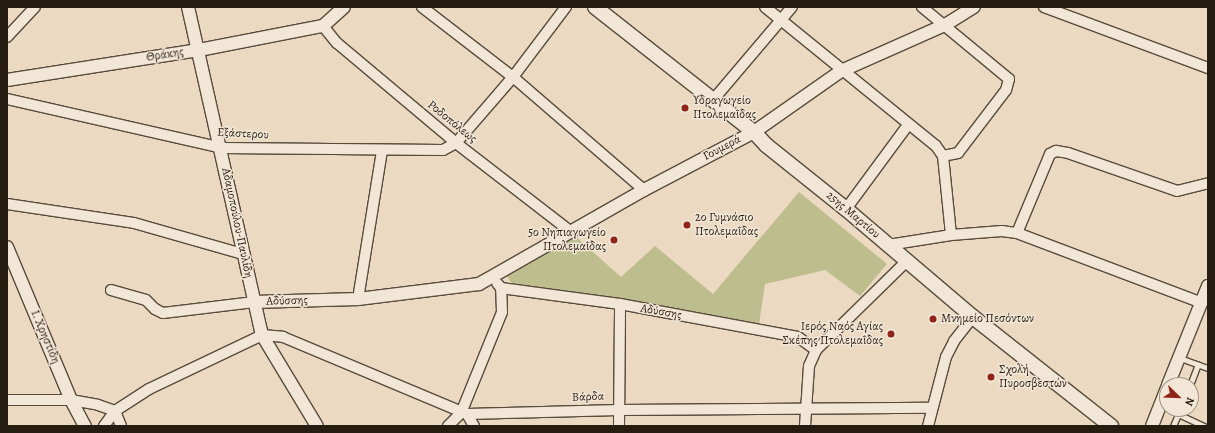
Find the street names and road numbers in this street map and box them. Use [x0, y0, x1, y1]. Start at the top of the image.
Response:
street label: Θράκης [145, 45, 185, 65]
street label: Ροδοπόλεως [424, 98, 480, 146]
street label: Εξάστερου [217, 125, 269, 143]
street label: Γουμερά [701, 132, 743, 164]
street label: Αδαμοπούλου-Παυλίδη [218, 167, 256, 279]
street label: 25ης Μαρτίου [823, 188, 883, 242]
street label: Αδύσσης [266, 293, 308, 309]
street label: Αδύσσης [639, 301, 683, 323]
street label: Ι. Χρηστίδη [27, 308, 63, 366]
street label: Βάρδα [572, 389, 604, 405]

